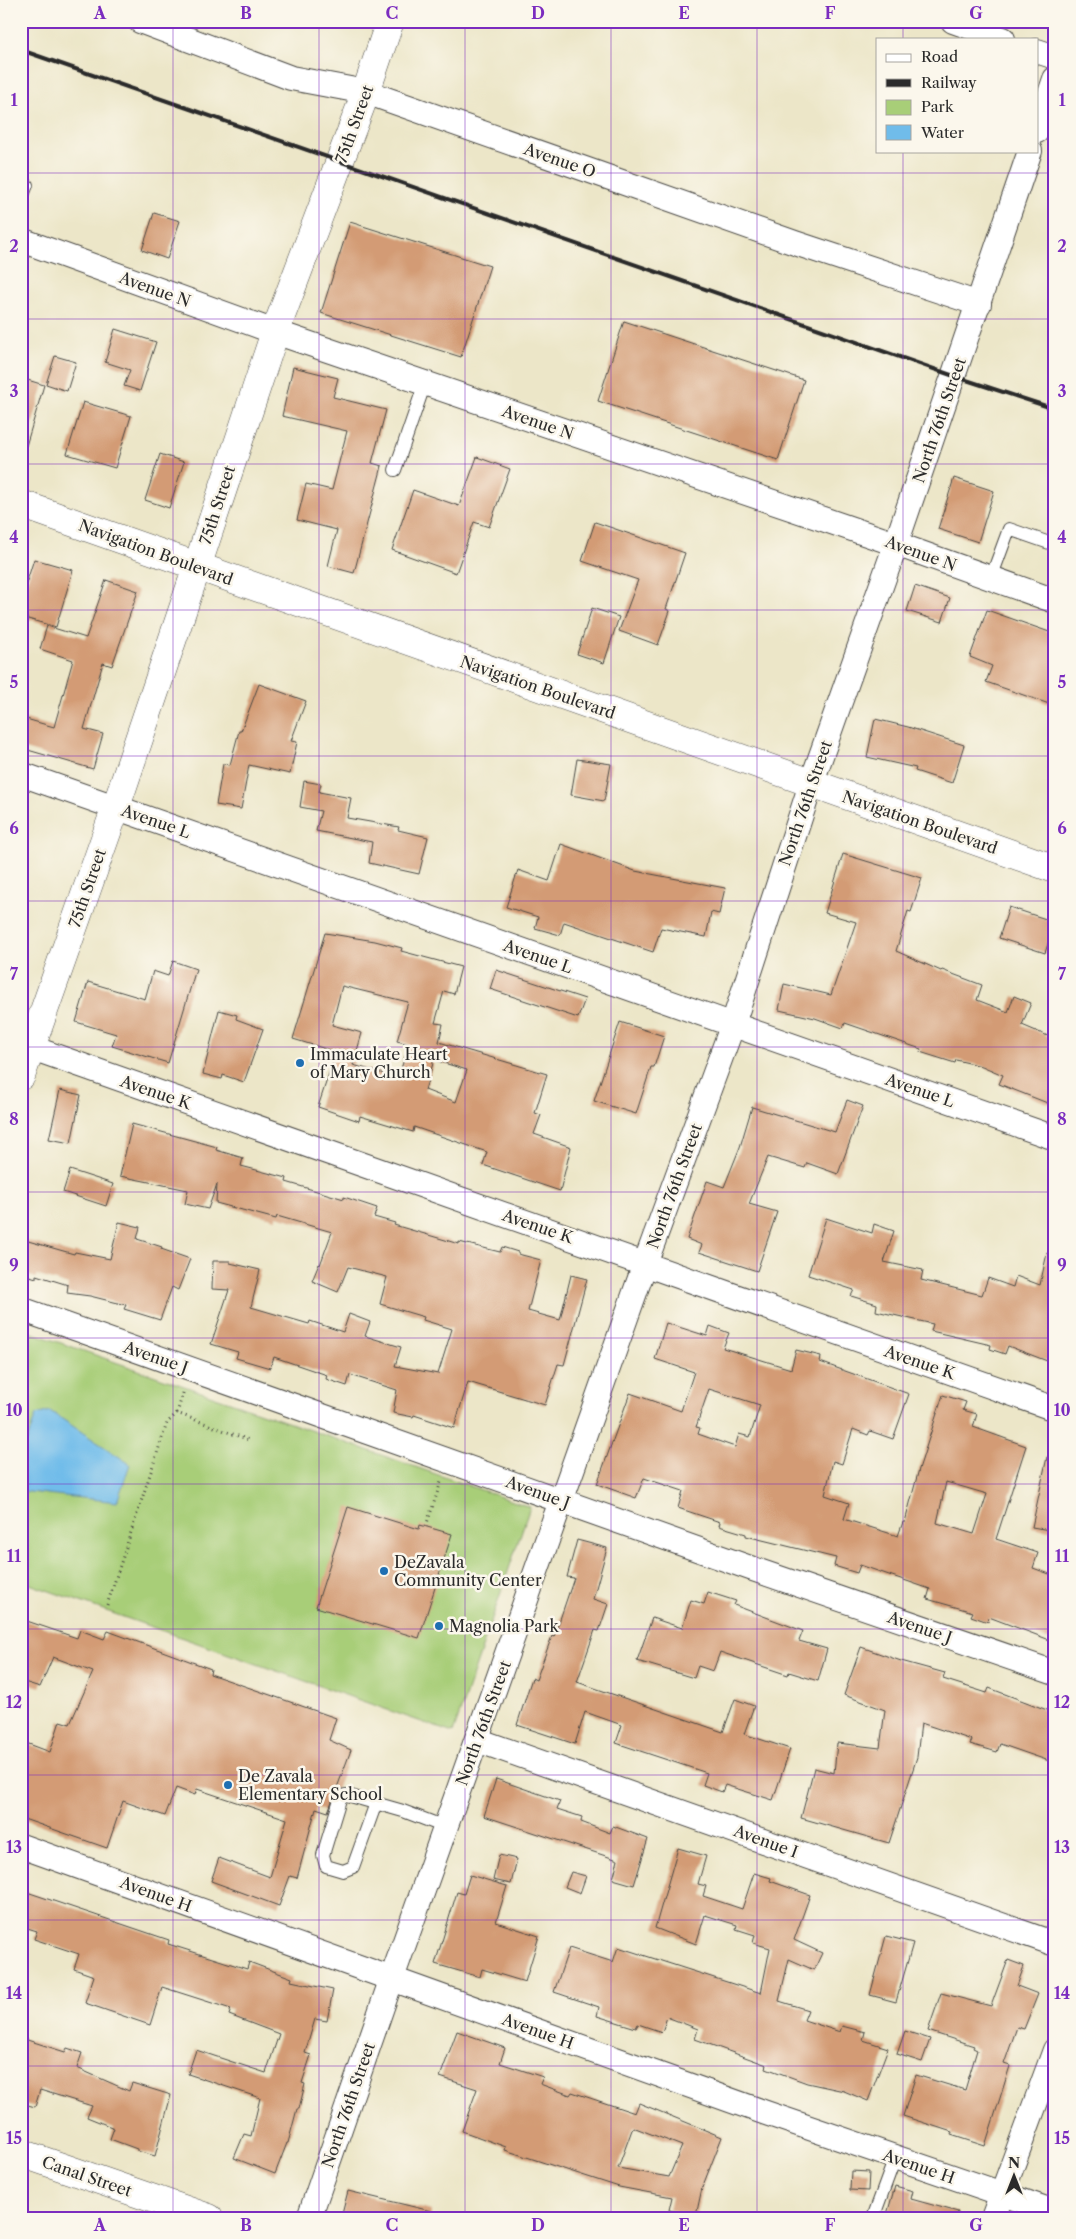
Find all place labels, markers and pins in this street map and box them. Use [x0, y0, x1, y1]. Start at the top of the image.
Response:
place label: Immaculate Heart of Mary Church [310, 1044, 448, 1082]
marker: Immaculate Heart of Mary Church [294, 1057, 306, 1069]
place label: DeZavala Community Center [394, 1552, 542, 1590]
marker: DeZavala Community Center [378, 1565, 390, 1577]
place label: Magnolia Park [449, 1616, 559, 1636]
marker: Magnolia Park [433, 1620, 445, 1632]
place label: De Zavala Elementary School [238, 1766, 383, 1804]
marker: De Zavala Elementary School [222, 1779, 234, 1791]

